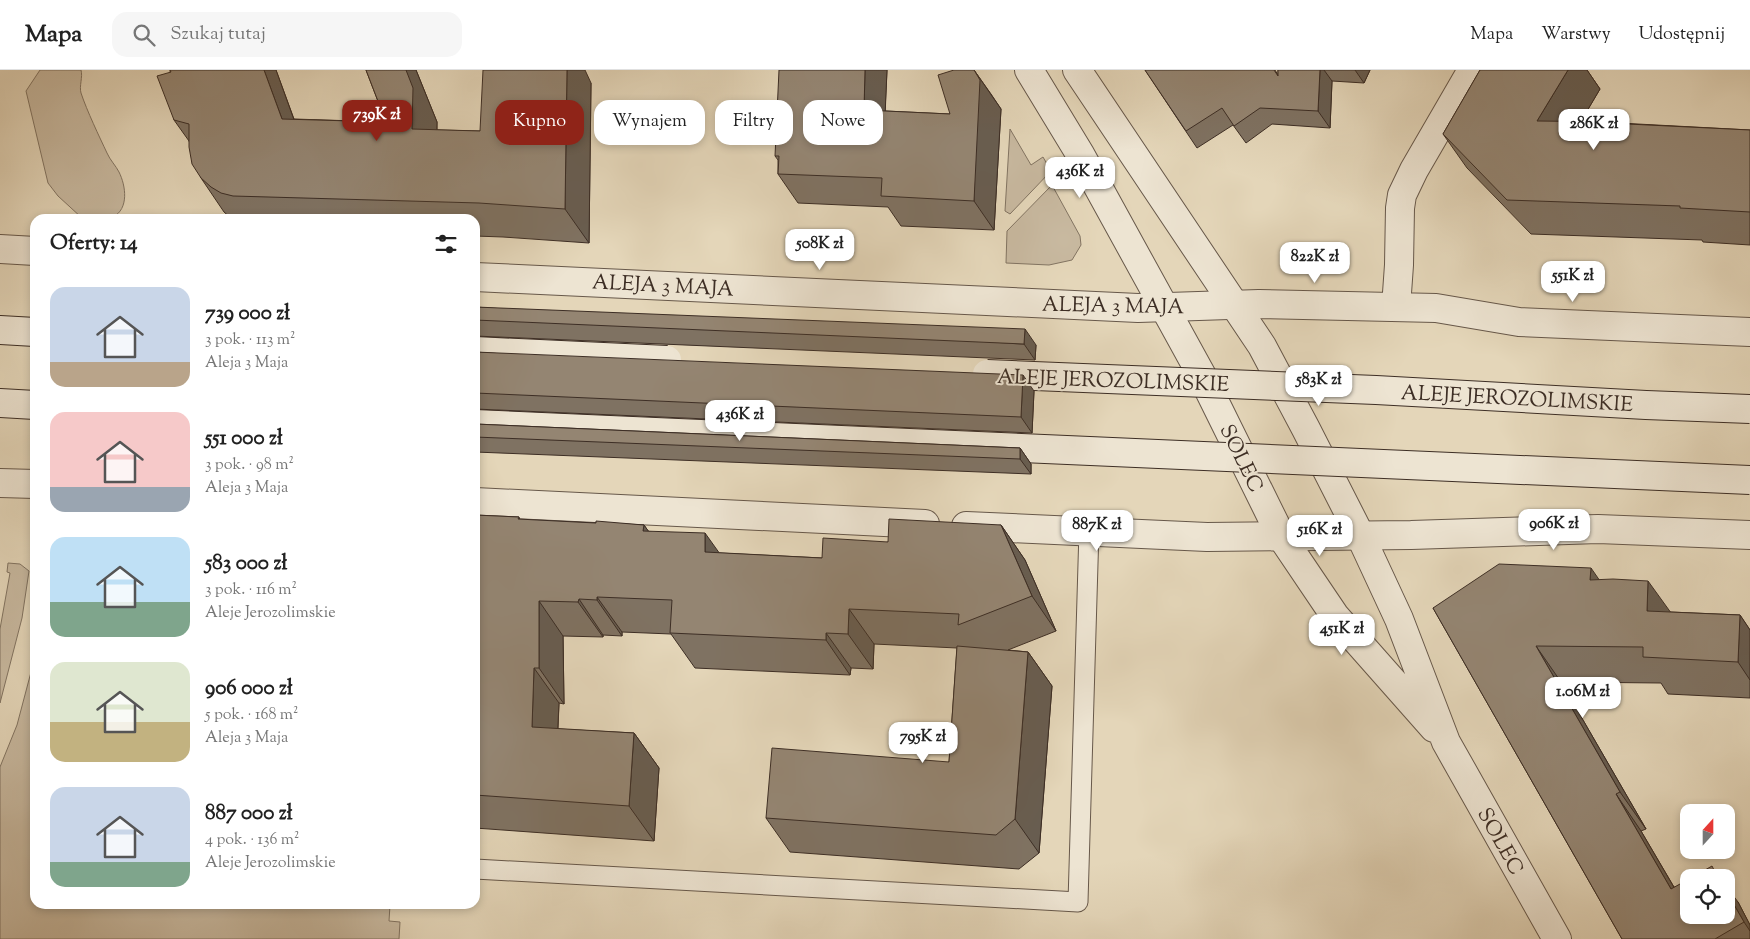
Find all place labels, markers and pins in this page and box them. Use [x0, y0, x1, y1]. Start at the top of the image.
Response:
pin: 739K zł [331, 100, 423, 142]
pin: 286K zł [1548, 108, 1640, 151]
pin: 436K zł [1034, 156, 1126, 199]
pin: 508K zł [774, 228, 866, 271]
pin: 822K zł [1269, 242, 1361, 284]
pin: 551K zł [1527, 260, 1619, 303]
pin: 583K zł [1273, 364, 1365, 407]
pin: 436K zł [694, 400, 786, 442]
pin: 906K zł [1508, 508, 1600, 551]
pin: 887K zł [1051, 510, 1143, 552]
pin: 516K zł [1274, 514, 1366, 557]
pin: 451K zł [1296, 614, 1388, 656]
pin: 1.06M zł [1531, 676, 1635, 719]
pin: 795K zł [877, 722, 969, 764]

